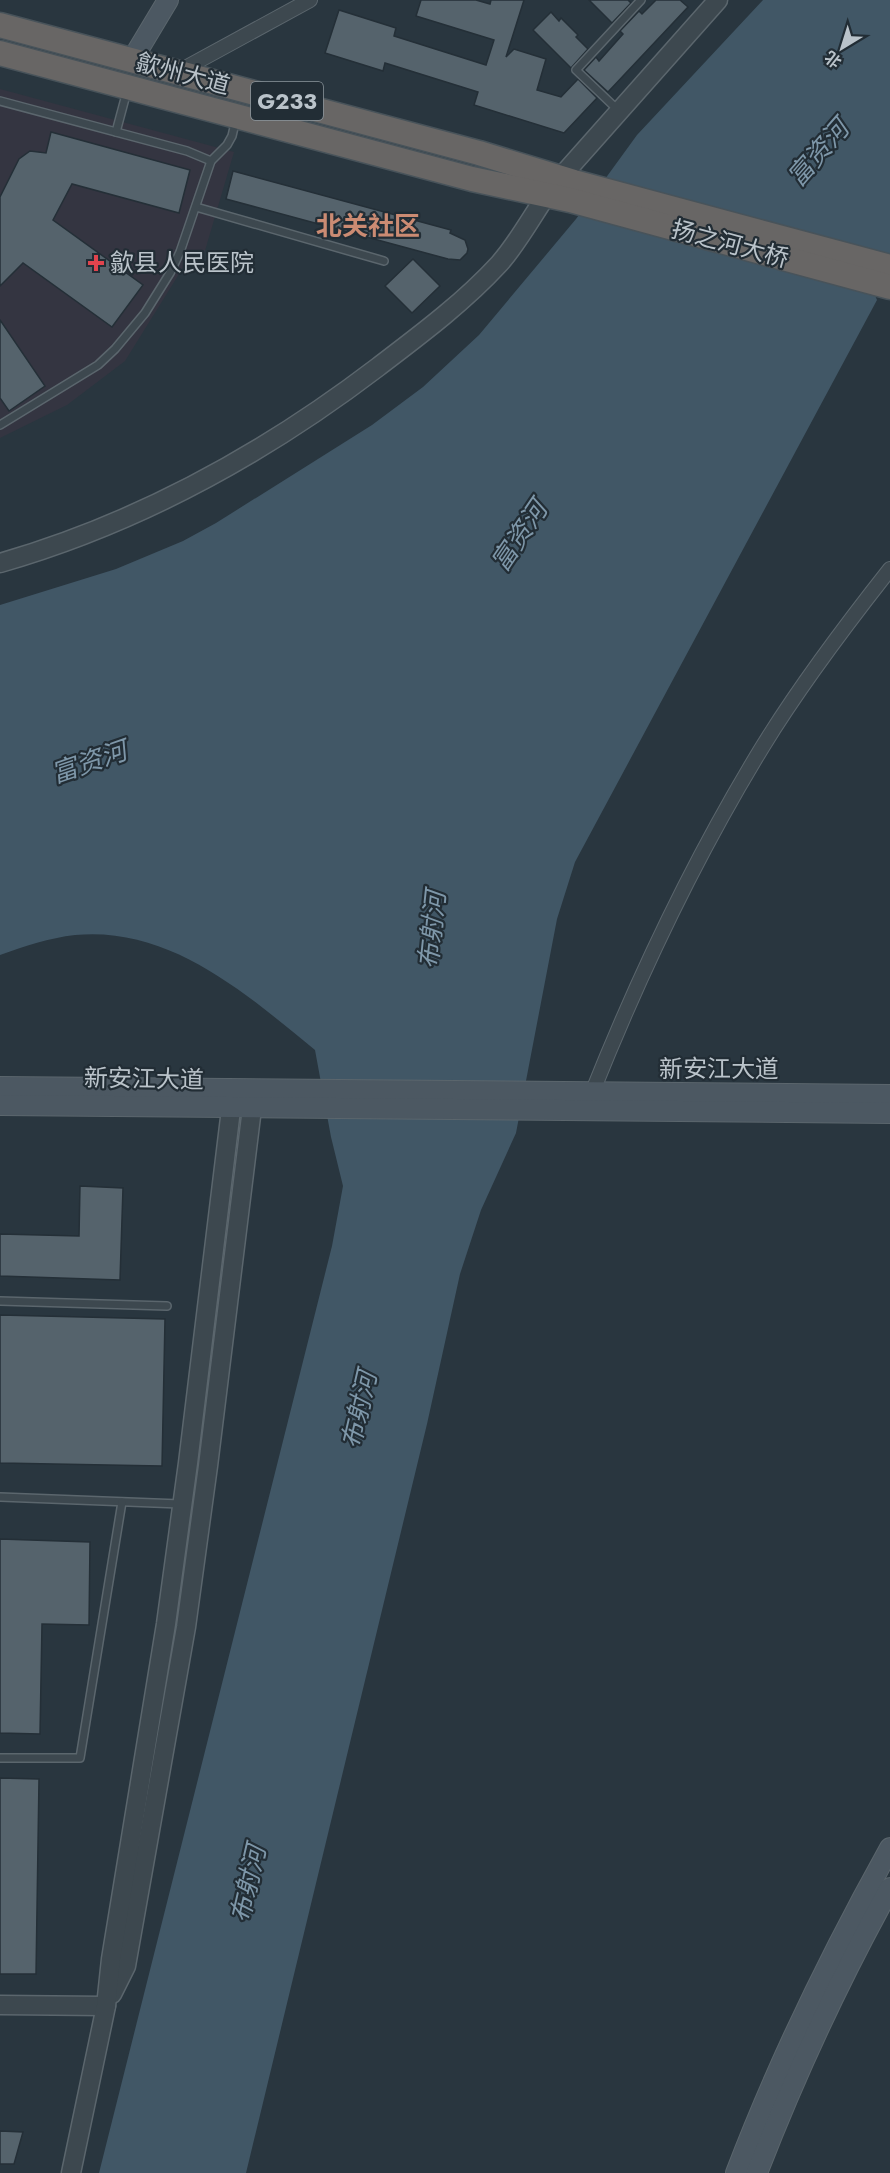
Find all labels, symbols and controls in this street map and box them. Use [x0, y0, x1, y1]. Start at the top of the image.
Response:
north arrow [812, 18, 872, 78]
street label: 歙州大道 [132, 44, 234, 103]
text: 北 [820, 45, 846, 73]
road number: G233 [251, 82, 323, 120]
water label: 富资河 [778, 107, 861, 195]
district label: 北关社区 [316, 207, 420, 245]
street label: 扬之河大桥 [668, 211, 793, 276]
place label: 歙县人民医院 [110, 245, 254, 280]
marker: 歙县人民医院 [87, 254, 105, 272]
water label: 富资河 [481, 489, 559, 579]
water label: 富资河 [46, 730, 137, 793]
water label: 布射河 [409, 884, 455, 971]
street label: 新安江大道 [659, 1051, 779, 1086]
street label: 新安江大道 [84, 1060, 204, 1097]
water label: 布射河 [332, 1363, 387, 1452]
water label: 布射河 [221, 1837, 276, 1926]

